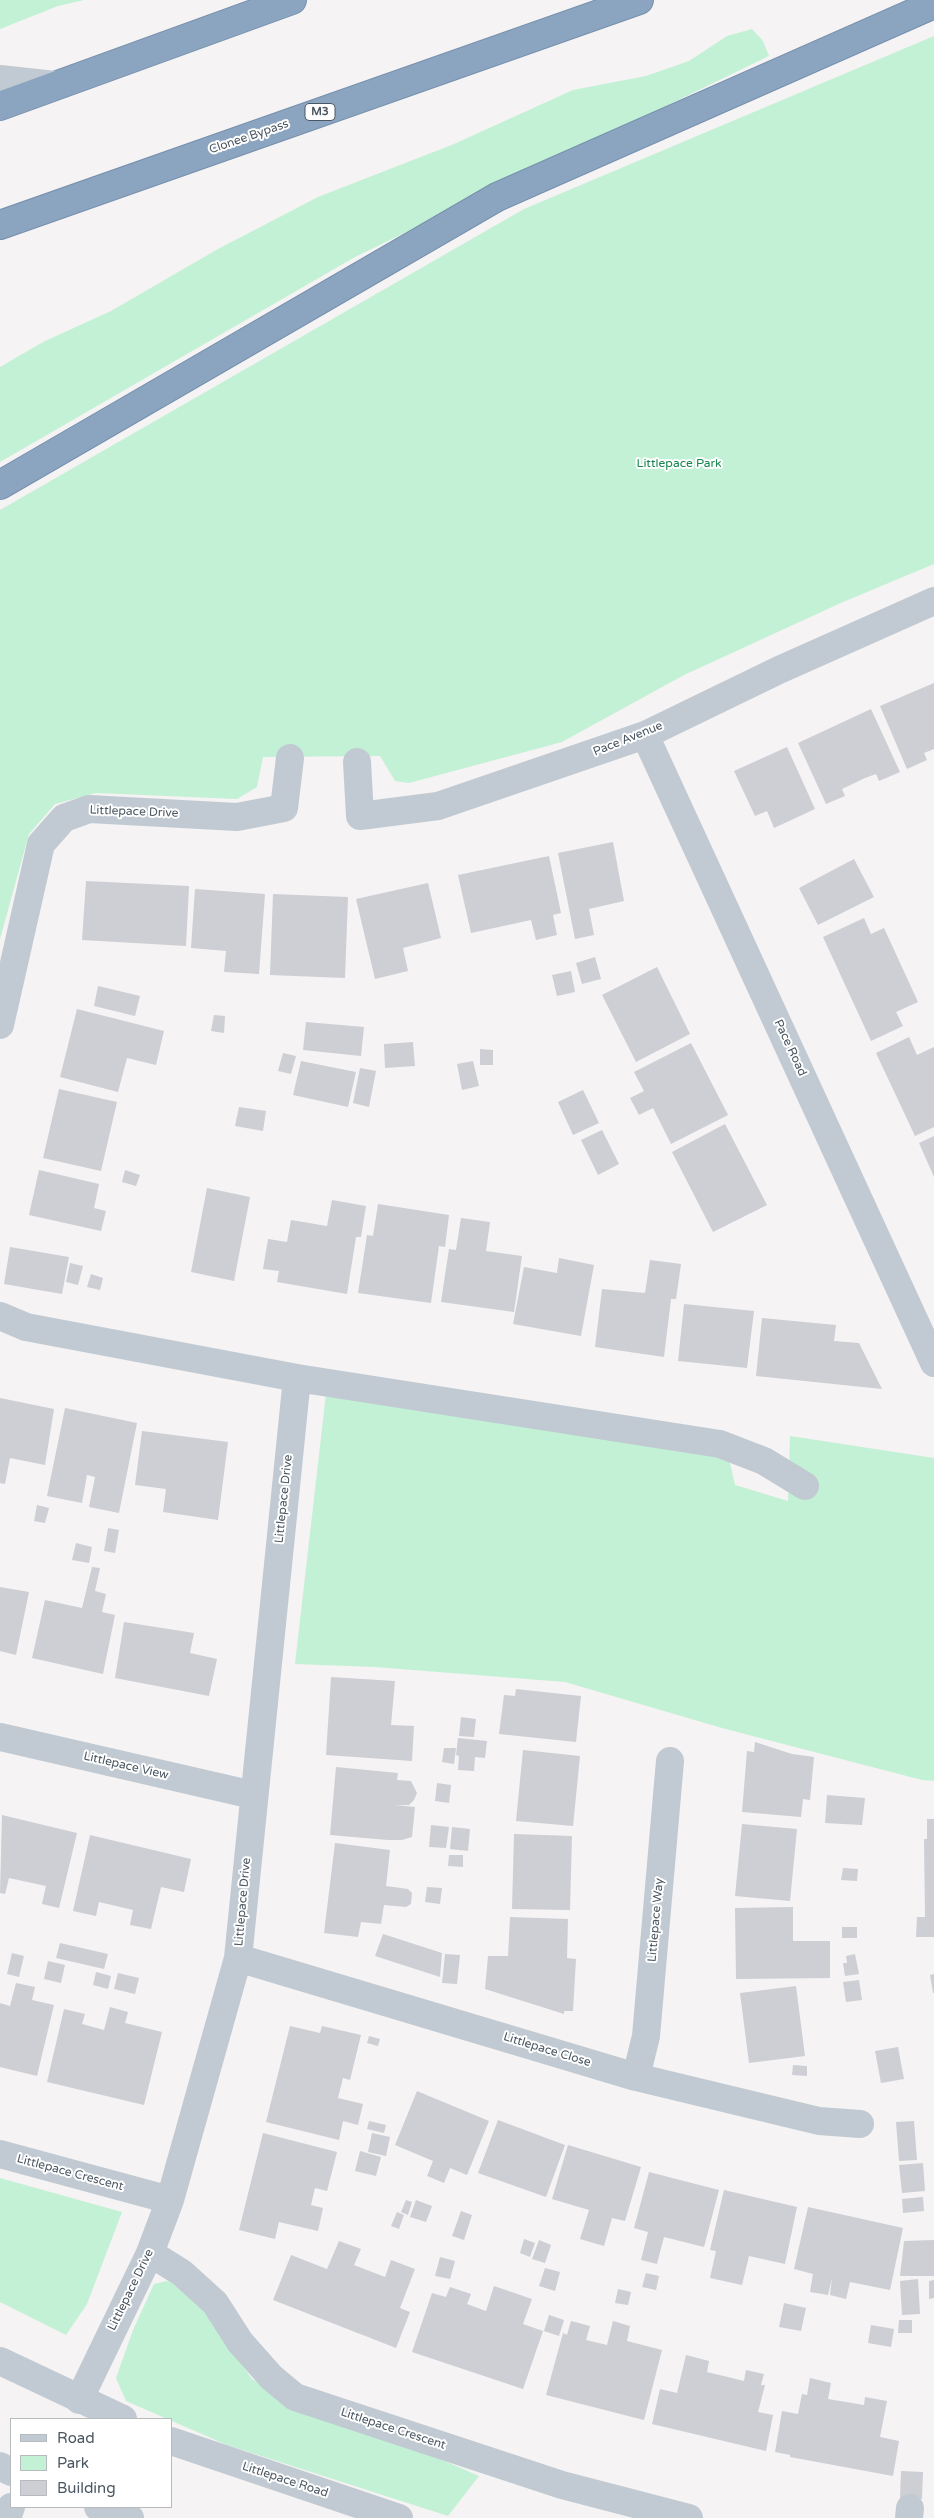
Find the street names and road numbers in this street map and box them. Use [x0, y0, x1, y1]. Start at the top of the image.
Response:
road number: M3 [305, 104, 335, 120]
street label: Clonee Bypass [207, 117, 291, 157]
street label: Pace Avenue [591, 719, 665, 759]
street label: Littlepace Drive [89, 803, 179, 821]
street label: Pace Road [771, 1017, 809, 1079]
street label: Littlepace Drive [272, 1454, 296, 1544]
street label: Littlepace View [82, 1749, 170, 1783]
street label: Littlepace Drive [232, 1857, 254, 1947]
street label: Littlepace Way [645, 1877, 667, 1963]
street label: Littlepace Close [502, 2030, 592, 2070]
street label: Littlepace Crescent [15, 2152, 125, 2194]
street label: Littlepace Drive [105, 2247, 157, 2333]
street label: Littlepace Crescent [339, 2405, 447, 2453]
street label: Littlepace Road [240, 2459, 330, 2501]

